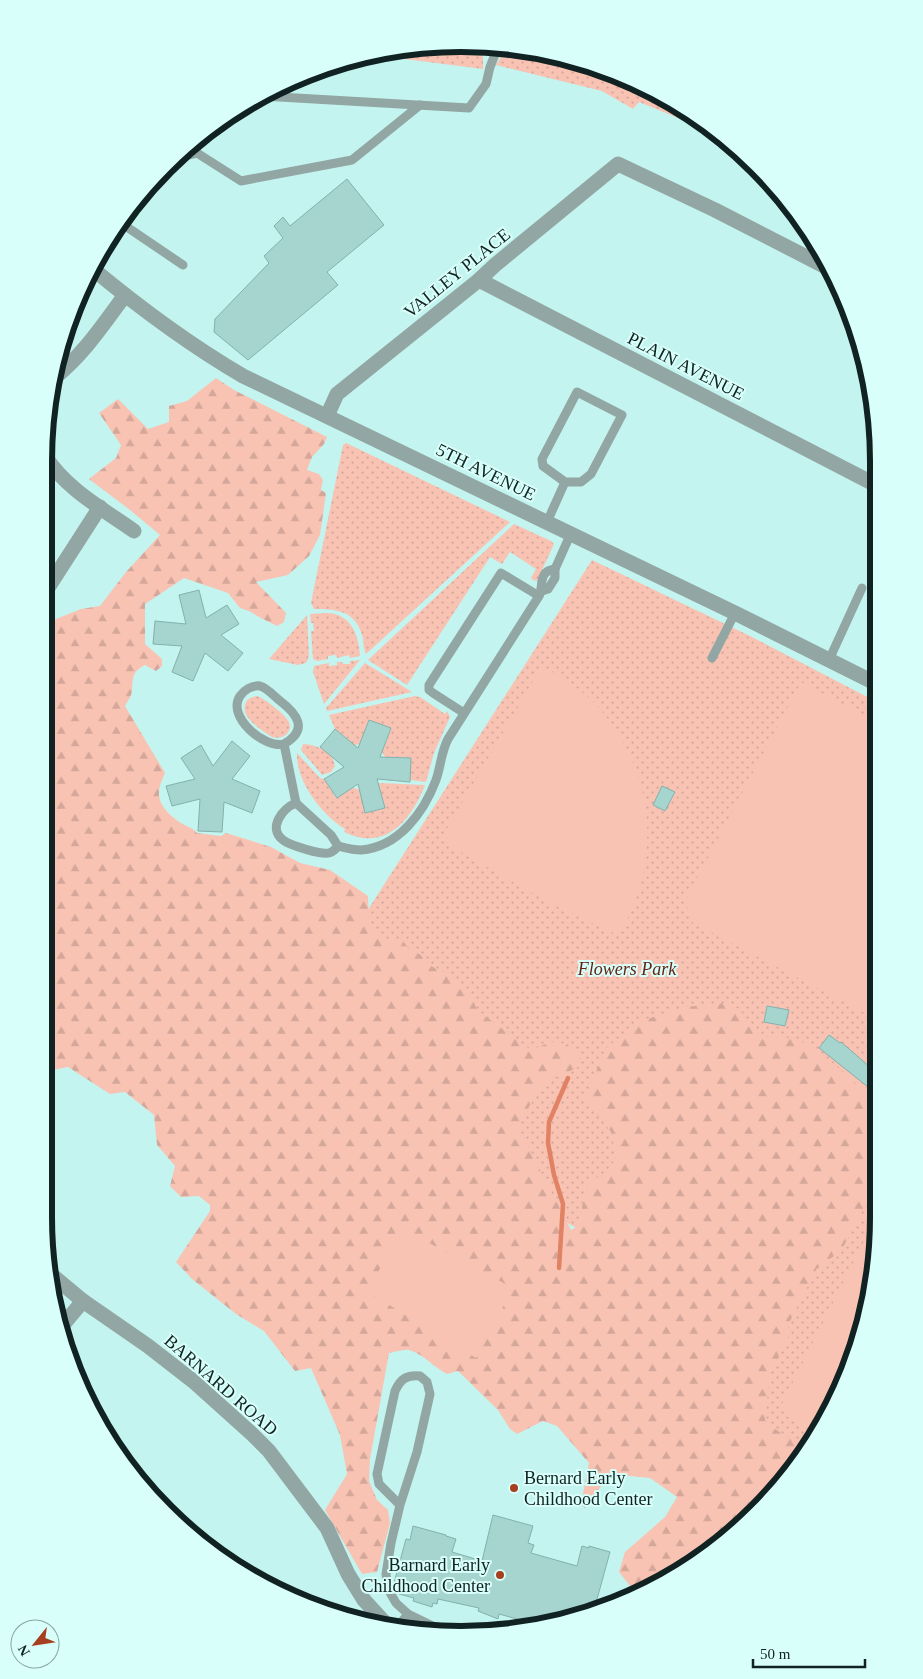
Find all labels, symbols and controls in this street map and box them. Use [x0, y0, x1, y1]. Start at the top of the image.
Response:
street label: VALLEY PLACE [400, 224, 514, 322]
street label: PLAIN AVENUE [624, 328, 748, 404]
street label: 5TH AVENUE [433, 439, 539, 505]
park label: Flowers Park [577, 959, 677, 979]
street label: BARNARD ROAD [160, 1330, 282, 1440]
place label: Bernard Early Childhood Center [524, 1468, 653, 1509]
marker: Bernard Early Childhood Center [508, 1482, 520, 1494]
place label: Barnard Early Childhood Center [362, 1555, 490, 1596]
marker: Barnard Early Childhood Center [494, 1569, 506, 1581]
north arrow [10, 1619, 60, 1669]
scale bar [753, 1636, 866, 1668]
text: N [15, 1642, 33, 1658]
text: 50 m [760, 1646, 791, 1662]

